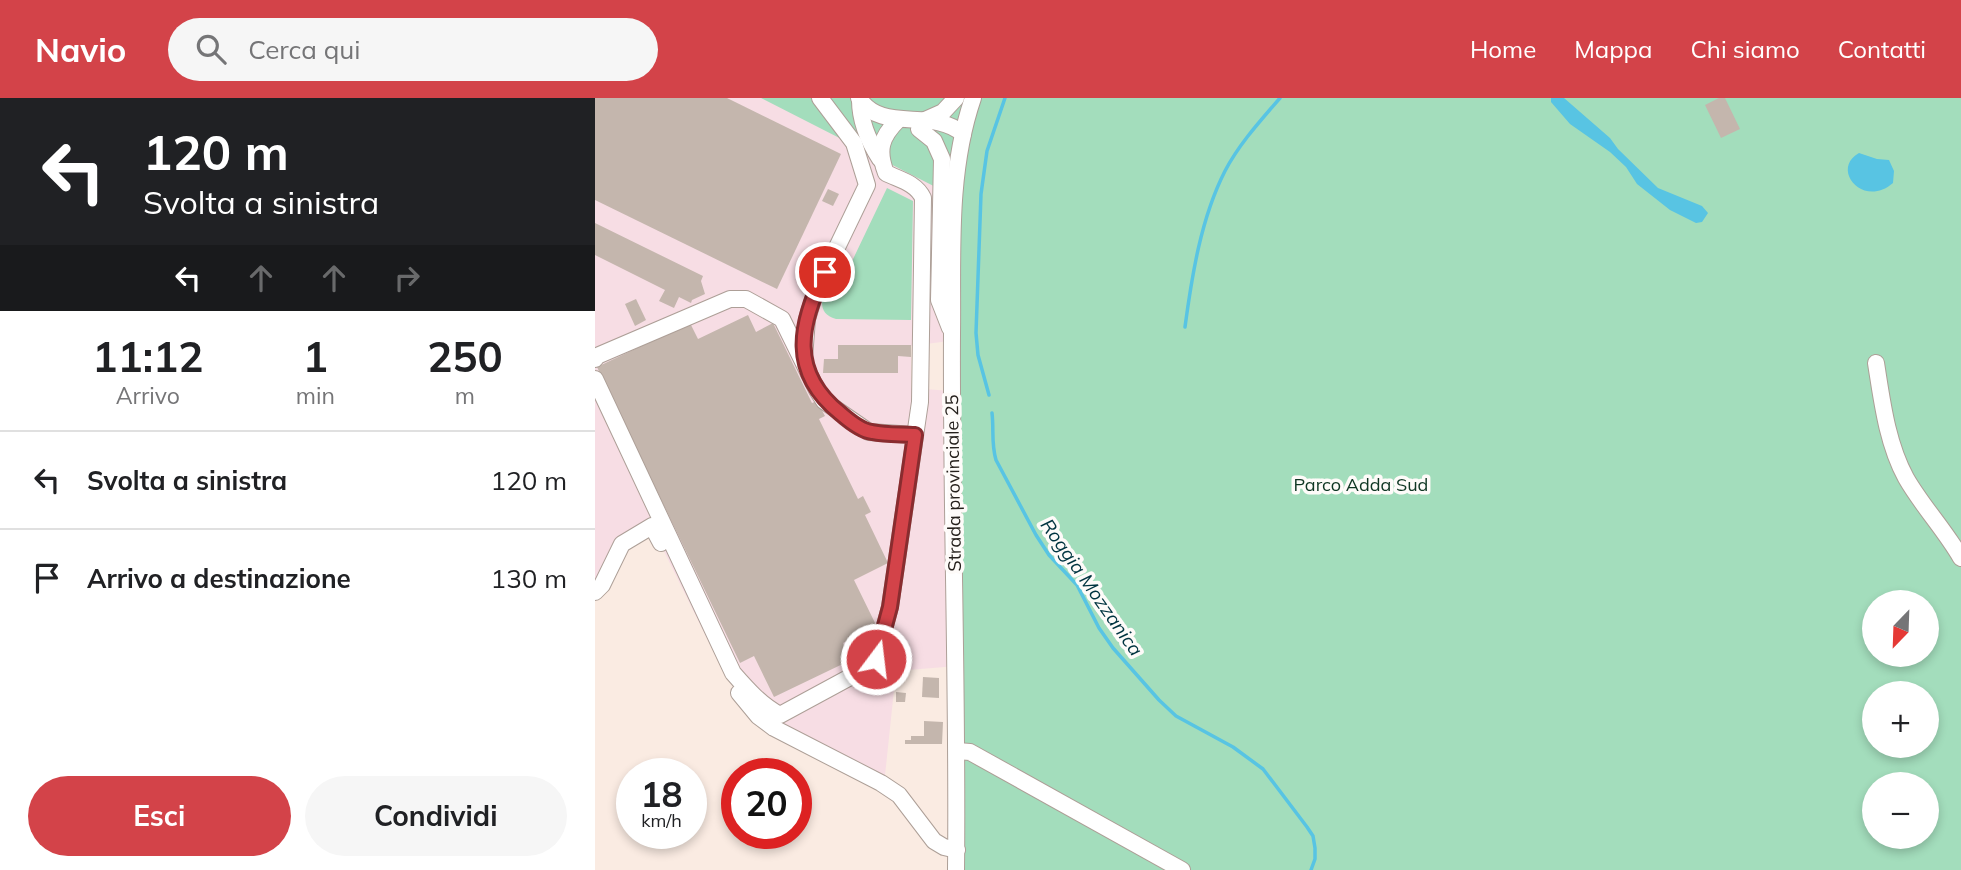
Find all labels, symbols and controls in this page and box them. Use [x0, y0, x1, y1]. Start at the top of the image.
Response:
search box [168, 18, 658, 81]
text: Navio [35, 29, 126, 70]
icon: search [192, 30, 230, 68]
text: Cerca qui [248, 33, 361, 66]
text: Home [1470, 34, 1536, 64]
text: Mappa [1574, 34, 1652, 64]
text: Chi siamo [1690, 34, 1800, 64]
text: Contatti [1838, 34, 1926, 64]
text: 120 m [143, 121, 289, 182]
icon: left [28, 126, 119, 217]
text: Svolta a sinistra [143, 182, 379, 222]
pin [795, 242, 855, 302]
icon: arrive [806, 253, 844, 291]
icon: left [169, 259, 207, 297]
icon: ahead [242, 259, 280, 297]
icon: ahead [315, 259, 353, 297]
icon: right [388, 259, 426, 297]
text: 11:12 [92, 330, 203, 383]
text: 1 [303, 330, 328, 383]
text: 250 [427, 330, 503, 383]
text: Arrivo [116, 381, 180, 410]
text: min [296, 381, 335, 410]
text: m [455, 381, 475, 410]
street label: Strada provinciale 25 [940, 394, 966, 572]
icon: left [28, 461, 66, 499]
text: Svolta a sinistra [87, 464, 287, 497]
text: 120 m [491, 464, 567, 497]
park label: Parco Adda Sud [1294, 473, 1428, 496]
water label: Roggia Mozzanica [1036, 514, 1148, 660]
icon: arrive [28, 559, 66, 597]
text: Arrivo a destinazione [87, 562, 351, 595]
text: 130 m [491, 562, 567, 595]
north arrow [1862, 590, 1939, 667]
map controls [1862, 590, 1939, 849]
position arrow [839, 622, 913, 696]
button: + [1862, 681, 1939, 758]
speed limit sign: 20 [721, 758, 812, 849]
text: 18 [640, 772, 683, 816]
button: − [1862, 772, 1939, 849]
button: Esci [28, 776, 291, 856]
button: Condividi [305, 776, 567, 856]
text: km/h [641, 809, 682, 832]

